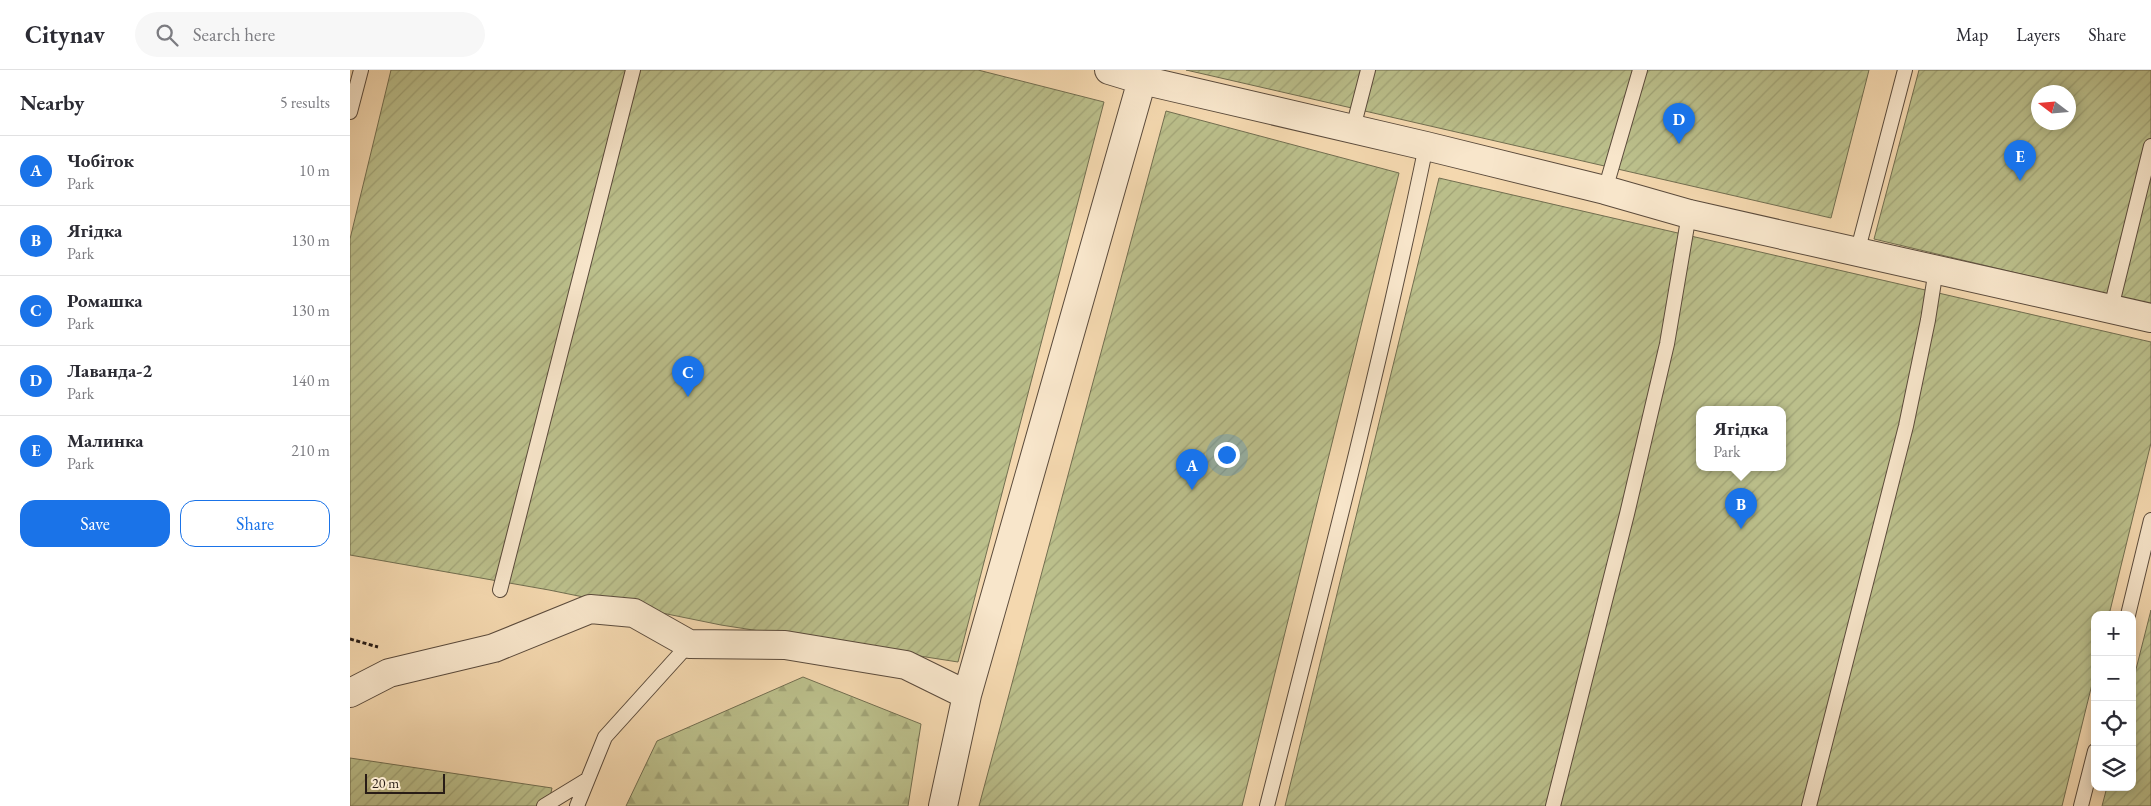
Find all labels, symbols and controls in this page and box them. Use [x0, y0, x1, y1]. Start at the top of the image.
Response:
search box [135, 12, 485, 57]
text: Citynav [25, 19, 105, 50]
icon: search [153, 21, 181, 49]
text: Search here [193, 22, 275, 47]
text: Map [1956, 23, 1988, 46]
text: Layers [2016, 23, 2060, 46]
text: Share [2088, 23, 2126, 46]
north arrow [2031, 85, 2076, 130]
text: Nearby [20, 89, 84, 116]
text: 5 results [280, 92, 330, 113]
pin: D [1663, 103, 1695, 144]
pin: E [2004, 140, 2036, 181]
text: Чобіток [67, 148, 134, 173]
text: A [30, 160, 42, 181]
text: 10 m [299, 160, 330, 181]
text: Park [67, 173, 94, 194]
text: Ягідка [67, 218, 122, 243]
text: B [31, 230, 41, 251]
text: 130 m [291, 230, 330, 251]
text: Park [67, 243, 94, 264]
text: Ромашка [67, 288, 143, 313]
text: C [30, 300, 42, 321]
text: 130 m [291, 300, 330, 321]
text: Park [67, 313, 94, 334]
pin: C [672, 356, 704, 397]
text: Лаванда-2 [67, 358, 152, 383]
text: D [30, 370, 42, 391]
text: 140 m [291, 370, 330, 391]
text: Park [67, 383, 94, 404]
popup [1696, 406, 1786, 471]
text: Ягідка [1713, 416, 1769, 441]
text: Малинка [67, 428, 144, 453]
text: E [31, 440, 41, 461]
text: 210 m [291, 440, 330, 461]
text: Park [1713, 441, 1741, 462]
your location [1214, 442, 1240, 468]
pin: A [1176, 449, 1208, 490]
text: Park [67, 453, 94, 474]
pin: B [1725, 488, 1757, 529]
button: Save [20, 500, 170, 547]
button: Share [180, 500, 330, 547]
map controls [2091, 611, 2136, 791]
button: + [2091, 611, 2136, 656]
button: − [2091, 656, 2136, 701]
button: locate [2091, 701, 2136, 746]
button: layers [2091, 746, 2136, 791]
scale bar [365, 771, 445, 794]
text: 20 m [372, 774, 399, 792]

